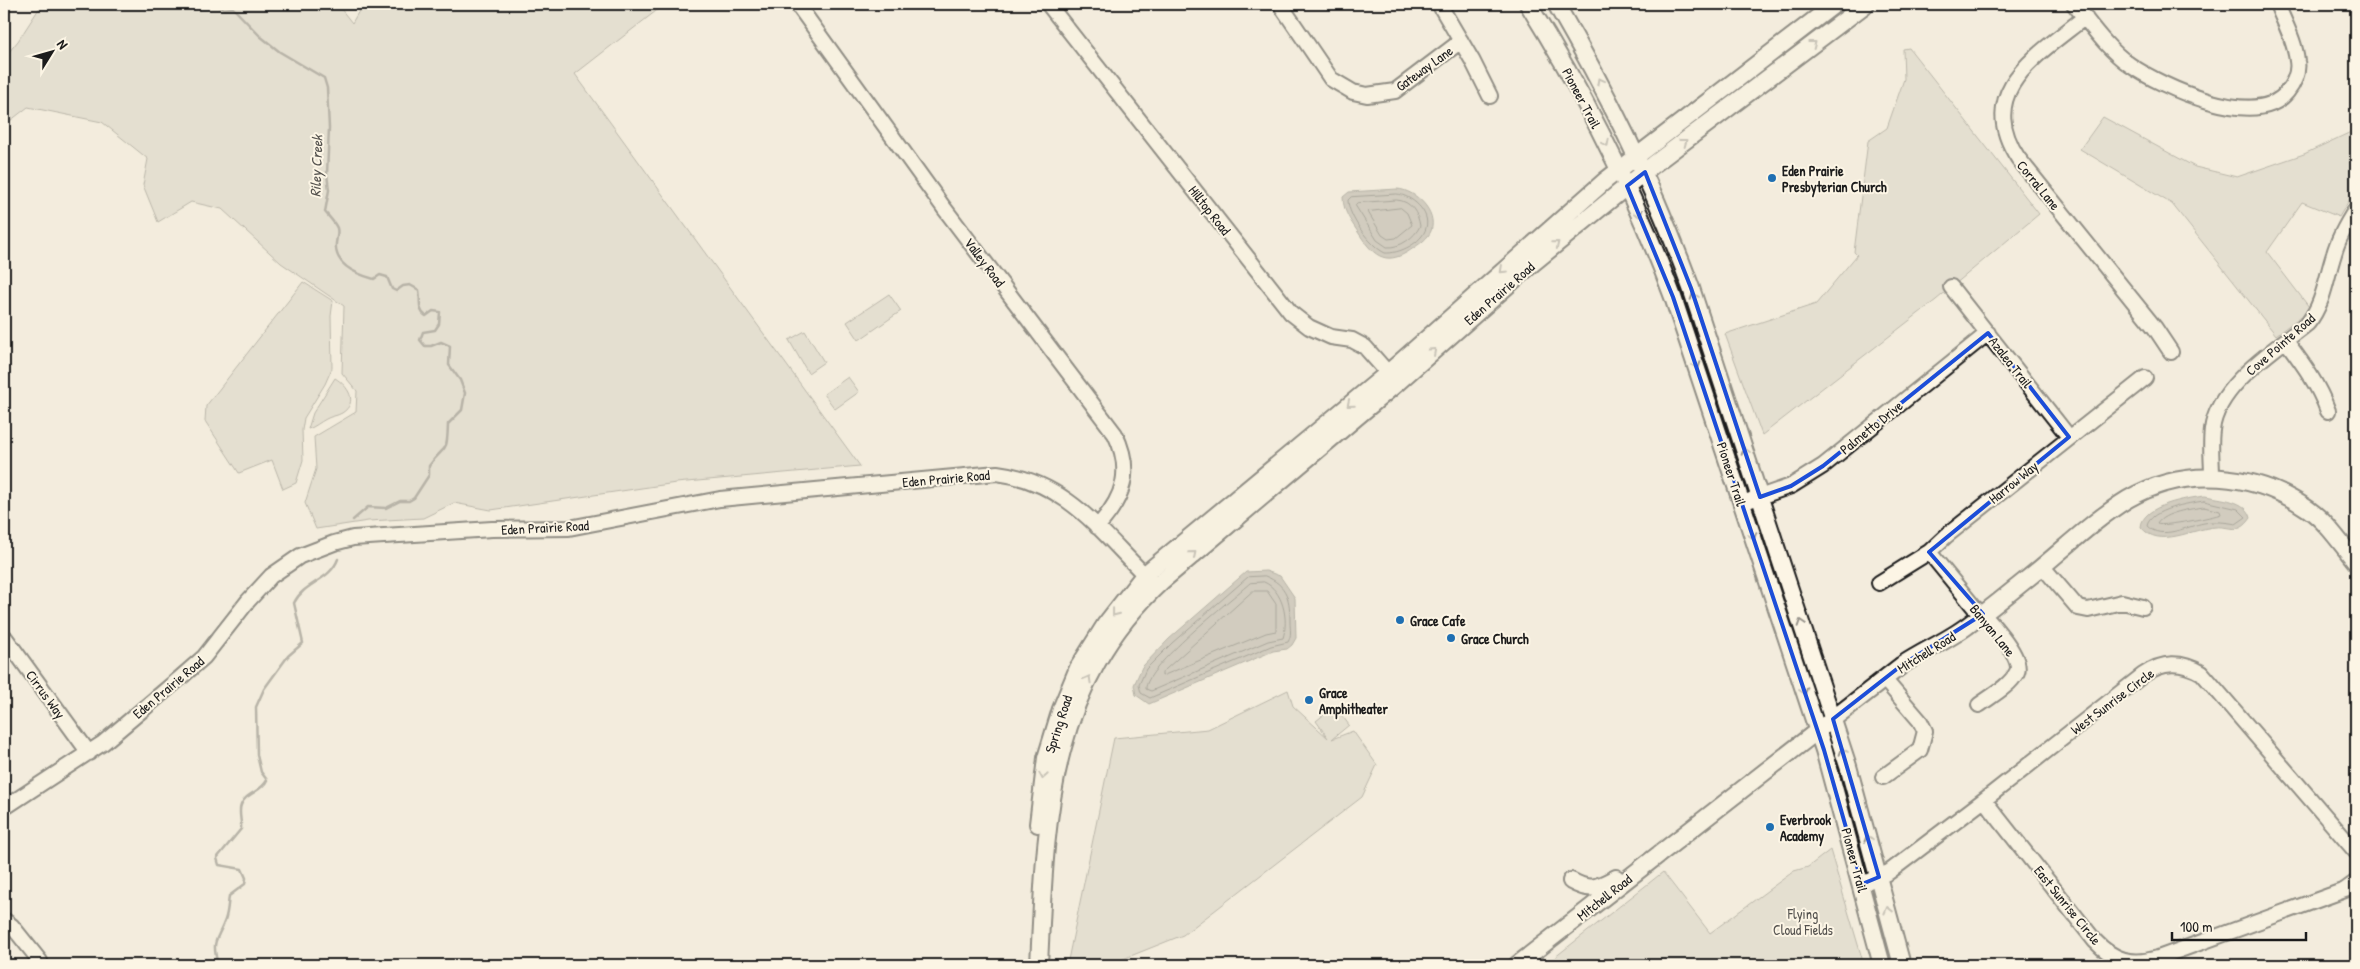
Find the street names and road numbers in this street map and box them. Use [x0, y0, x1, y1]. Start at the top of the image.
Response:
street label: Gateway Lane [1392, 41, 1457, 96]
street label: Pioneer Trail [1558, 64, 1606, 132]
street label: Corral Lane [2013, 156, 2065, 214]
street label: Hilltop Road [1184, 181, 1236, 240]
street label: Valley Road [959, 233, 1010, 292]
street label: Eden Prairie Road [1460, 257, 1539, 329]
street label: Cove Pointe Road [2241, 308, 2319, 379]
street label: Azalea Trail [1985, 332, 2037, 392]
street label: Palmetto Drive [1836, 395, 1907, 458]
street label: Pioneer Trail [1713, 440, 1751, 509]
street label: Harrow Way [1984, 456, 2042, 508]
street label: Eden Prairie Road [901, 465, 991, 491]
street label: Eden Prairie Road [501, 515, 590, 539]
street label: Banyan Lane [1965, 600, 2020, 661]
street label: Mitchell Road [1893, 626, 1959, 677]
street label: Eden Prairie Road [128, 651, 208, 722]
street label: West Sunrise Circle [2067, 663, 2158, 739]
street label: Cirrus Way [21, 666, 70, 723]
street label: Spring Road [1040, 692, 1077, 756]
street label: Pioneer Trail [1837, 826, 1873, 895]
street label: East Sunrise Circle [2030, 861, 2106, 949]
street label: Mitchell Road [1572, 869, 1636, 925]

